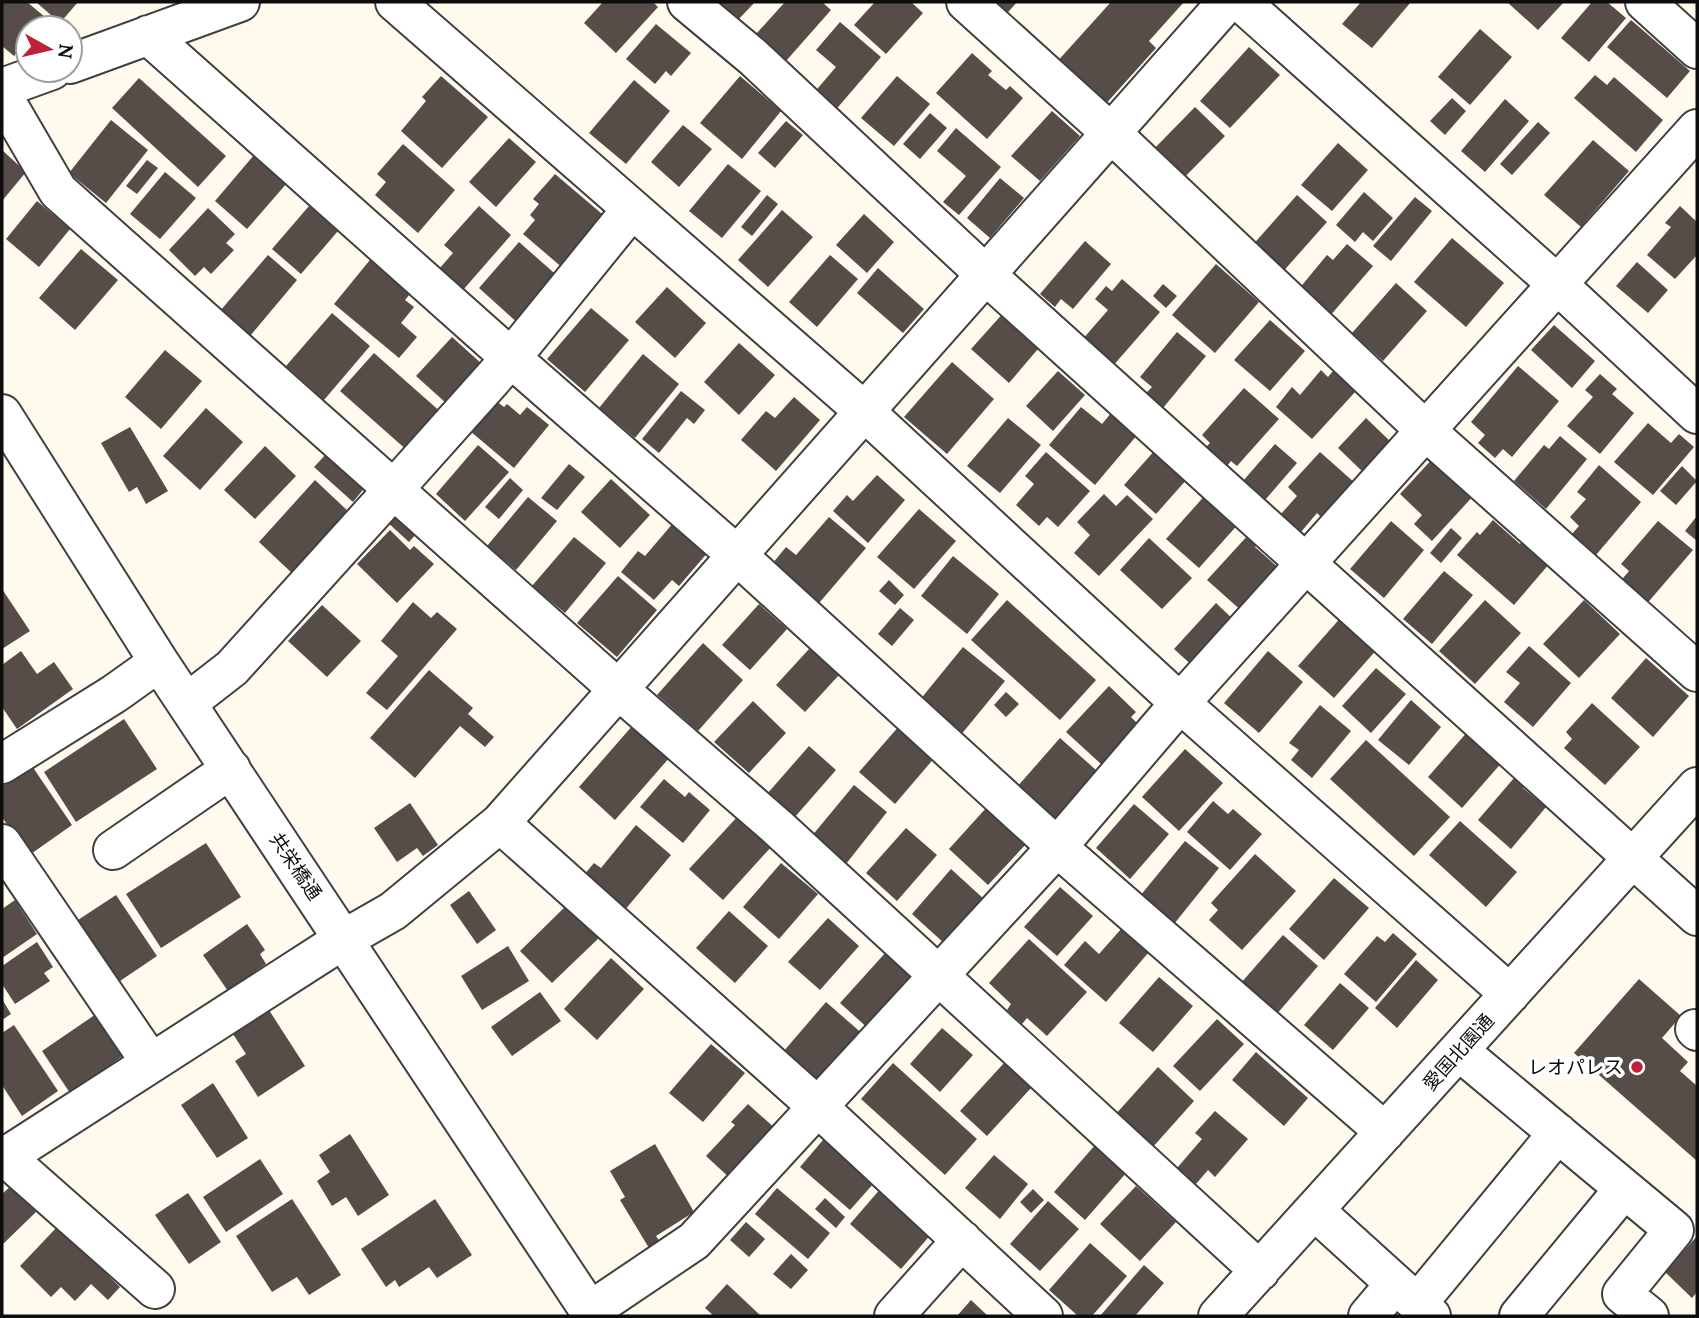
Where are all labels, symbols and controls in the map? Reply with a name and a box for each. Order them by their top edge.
north arrow [14,14,84,84]
text: N [53,42,79,61]
street label: 共栄橋通 [265,828,327,904]
street label: 愛国北園通 [1417,1009,1499,1095]
place label: レオパレス [1528,1055,1623,1079]
marker: レオパレス [1629,1059,1645,1075]

